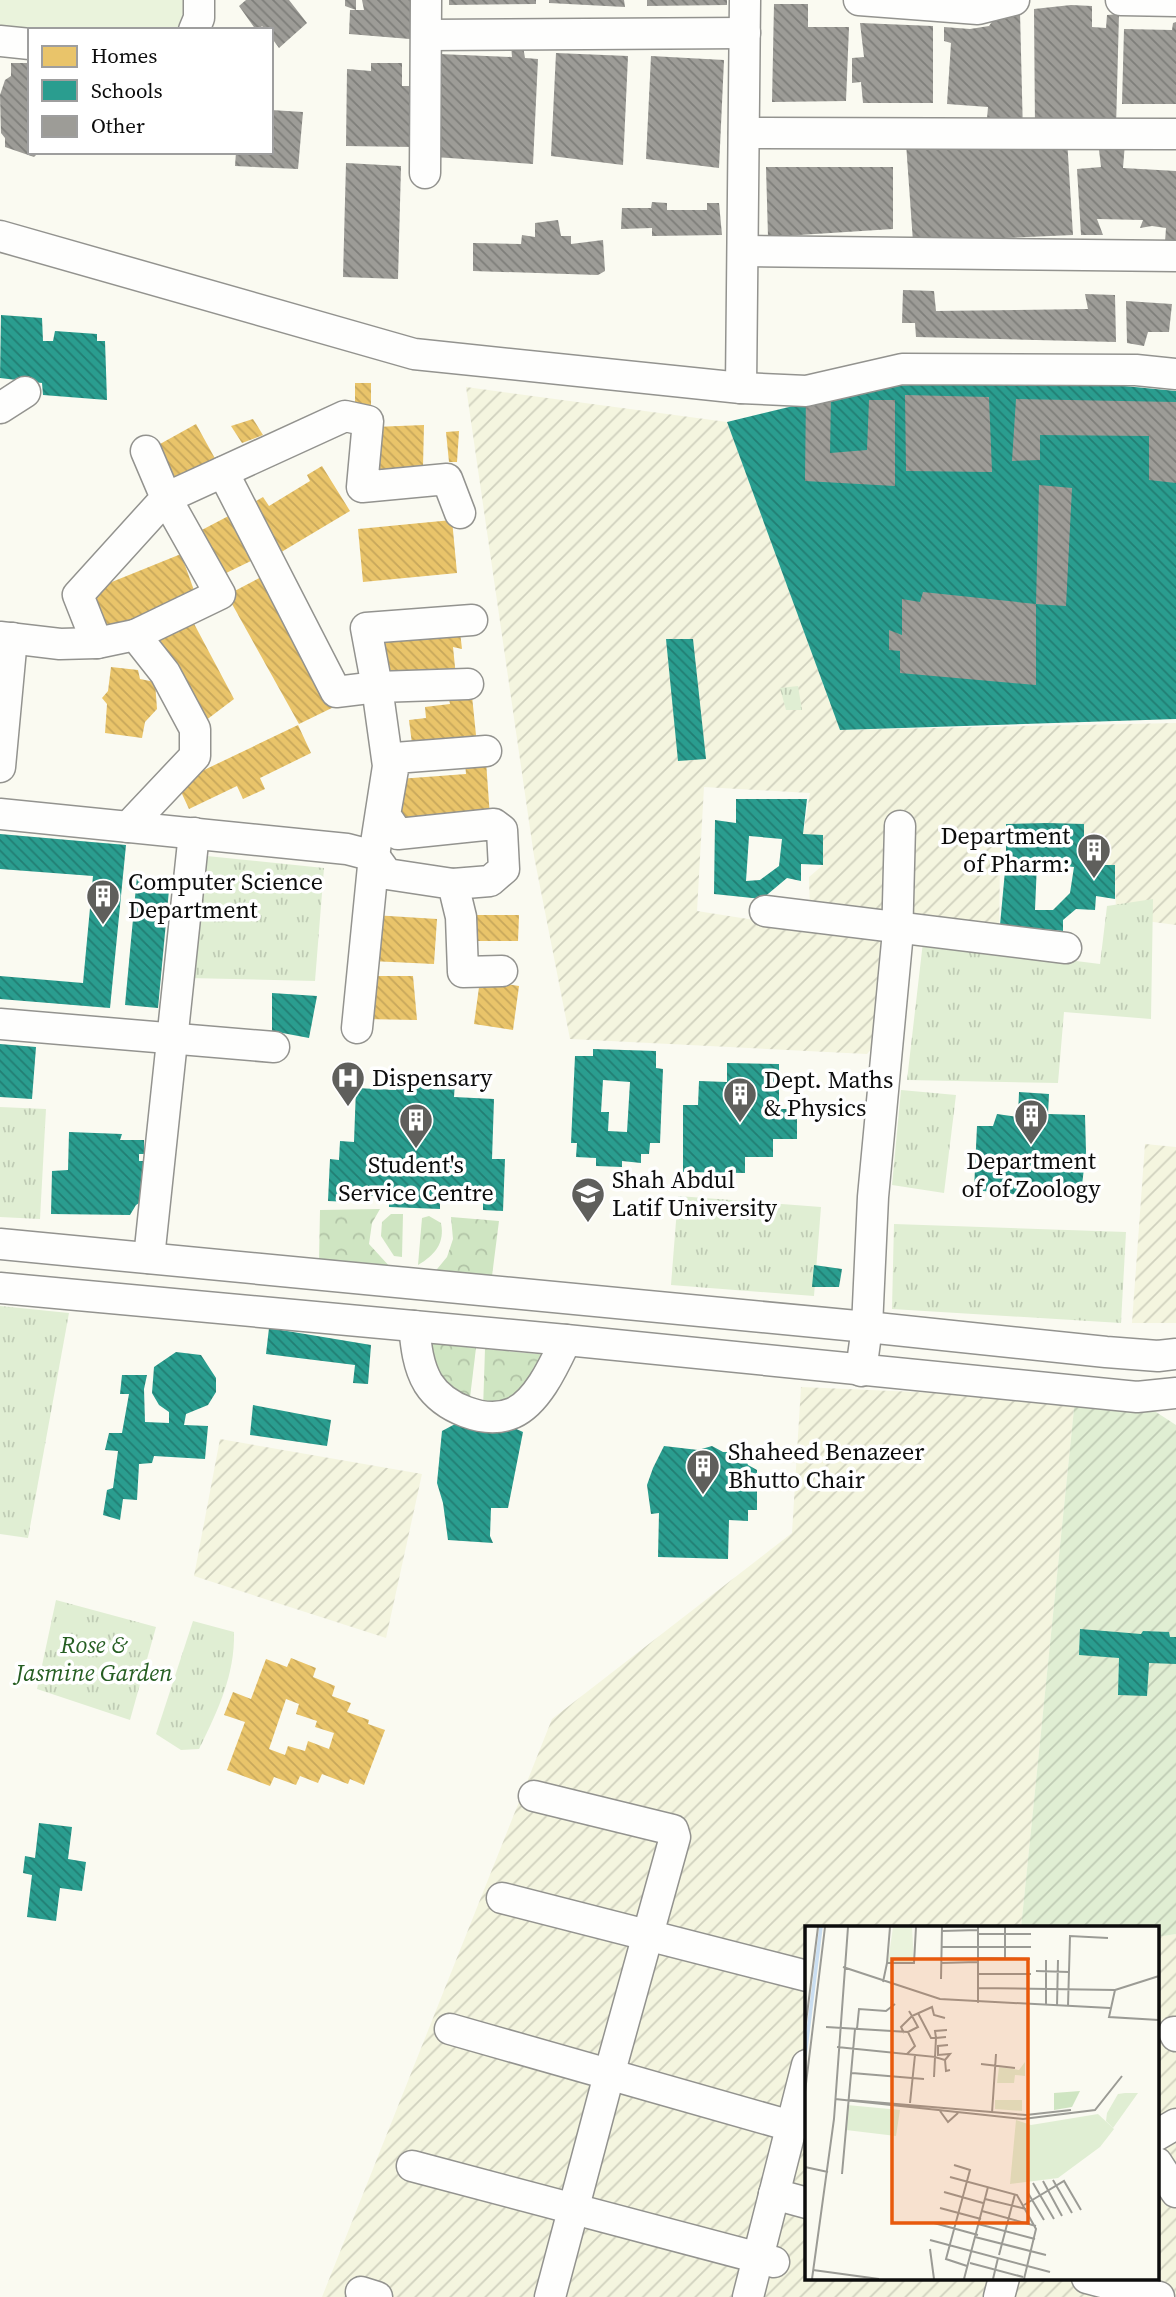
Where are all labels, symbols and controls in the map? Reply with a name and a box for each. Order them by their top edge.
legend [28,28,273,154]
text: Homes [91,41,157,70]
text: Schools [91,76,163,105]
text: Other [91,111,145,140]
place label: Department of Pharm: [940,819,1070,880]
building icon: Department of Pharm: [1075,831,1113,880]
place label: Computer Science Department [128,865,323,926]
building icon: Computer Science Department [84,877,122,926]
hospital icon: Dispensary [329,1059,367,1108]
place label: Dispensary [372,1061,493,1094]
place label: Dept. Maths & Physics [764,1063,893,1124]
building icon: Dept. Maths & Physics [721,1075,759,1124]
building icon: Department of of Zoology [1012,1097,1050,1146]
building icon: Student's Service Centre [397,1101,435,1150]
place label: Department of of Zoology [961,1144,1101,1205]
place label: Student's Service Centre [338,1148,494,1209]
place label: Shah Abdul Latif University [612,1163,778,1224]
school or university icon: Shah Abdul Latif University [569,1175,607,1224]
place label: Shaheed Benazeer Bhutto Chair [728,1435,924,1496]
building icon: Shaheed Benazeer Bhutto Chair [684,1447,722,1496]
park label: Rose & Jasmine Garden [12,1628,173,1689]
inset map [805,1926,1158,2280]

